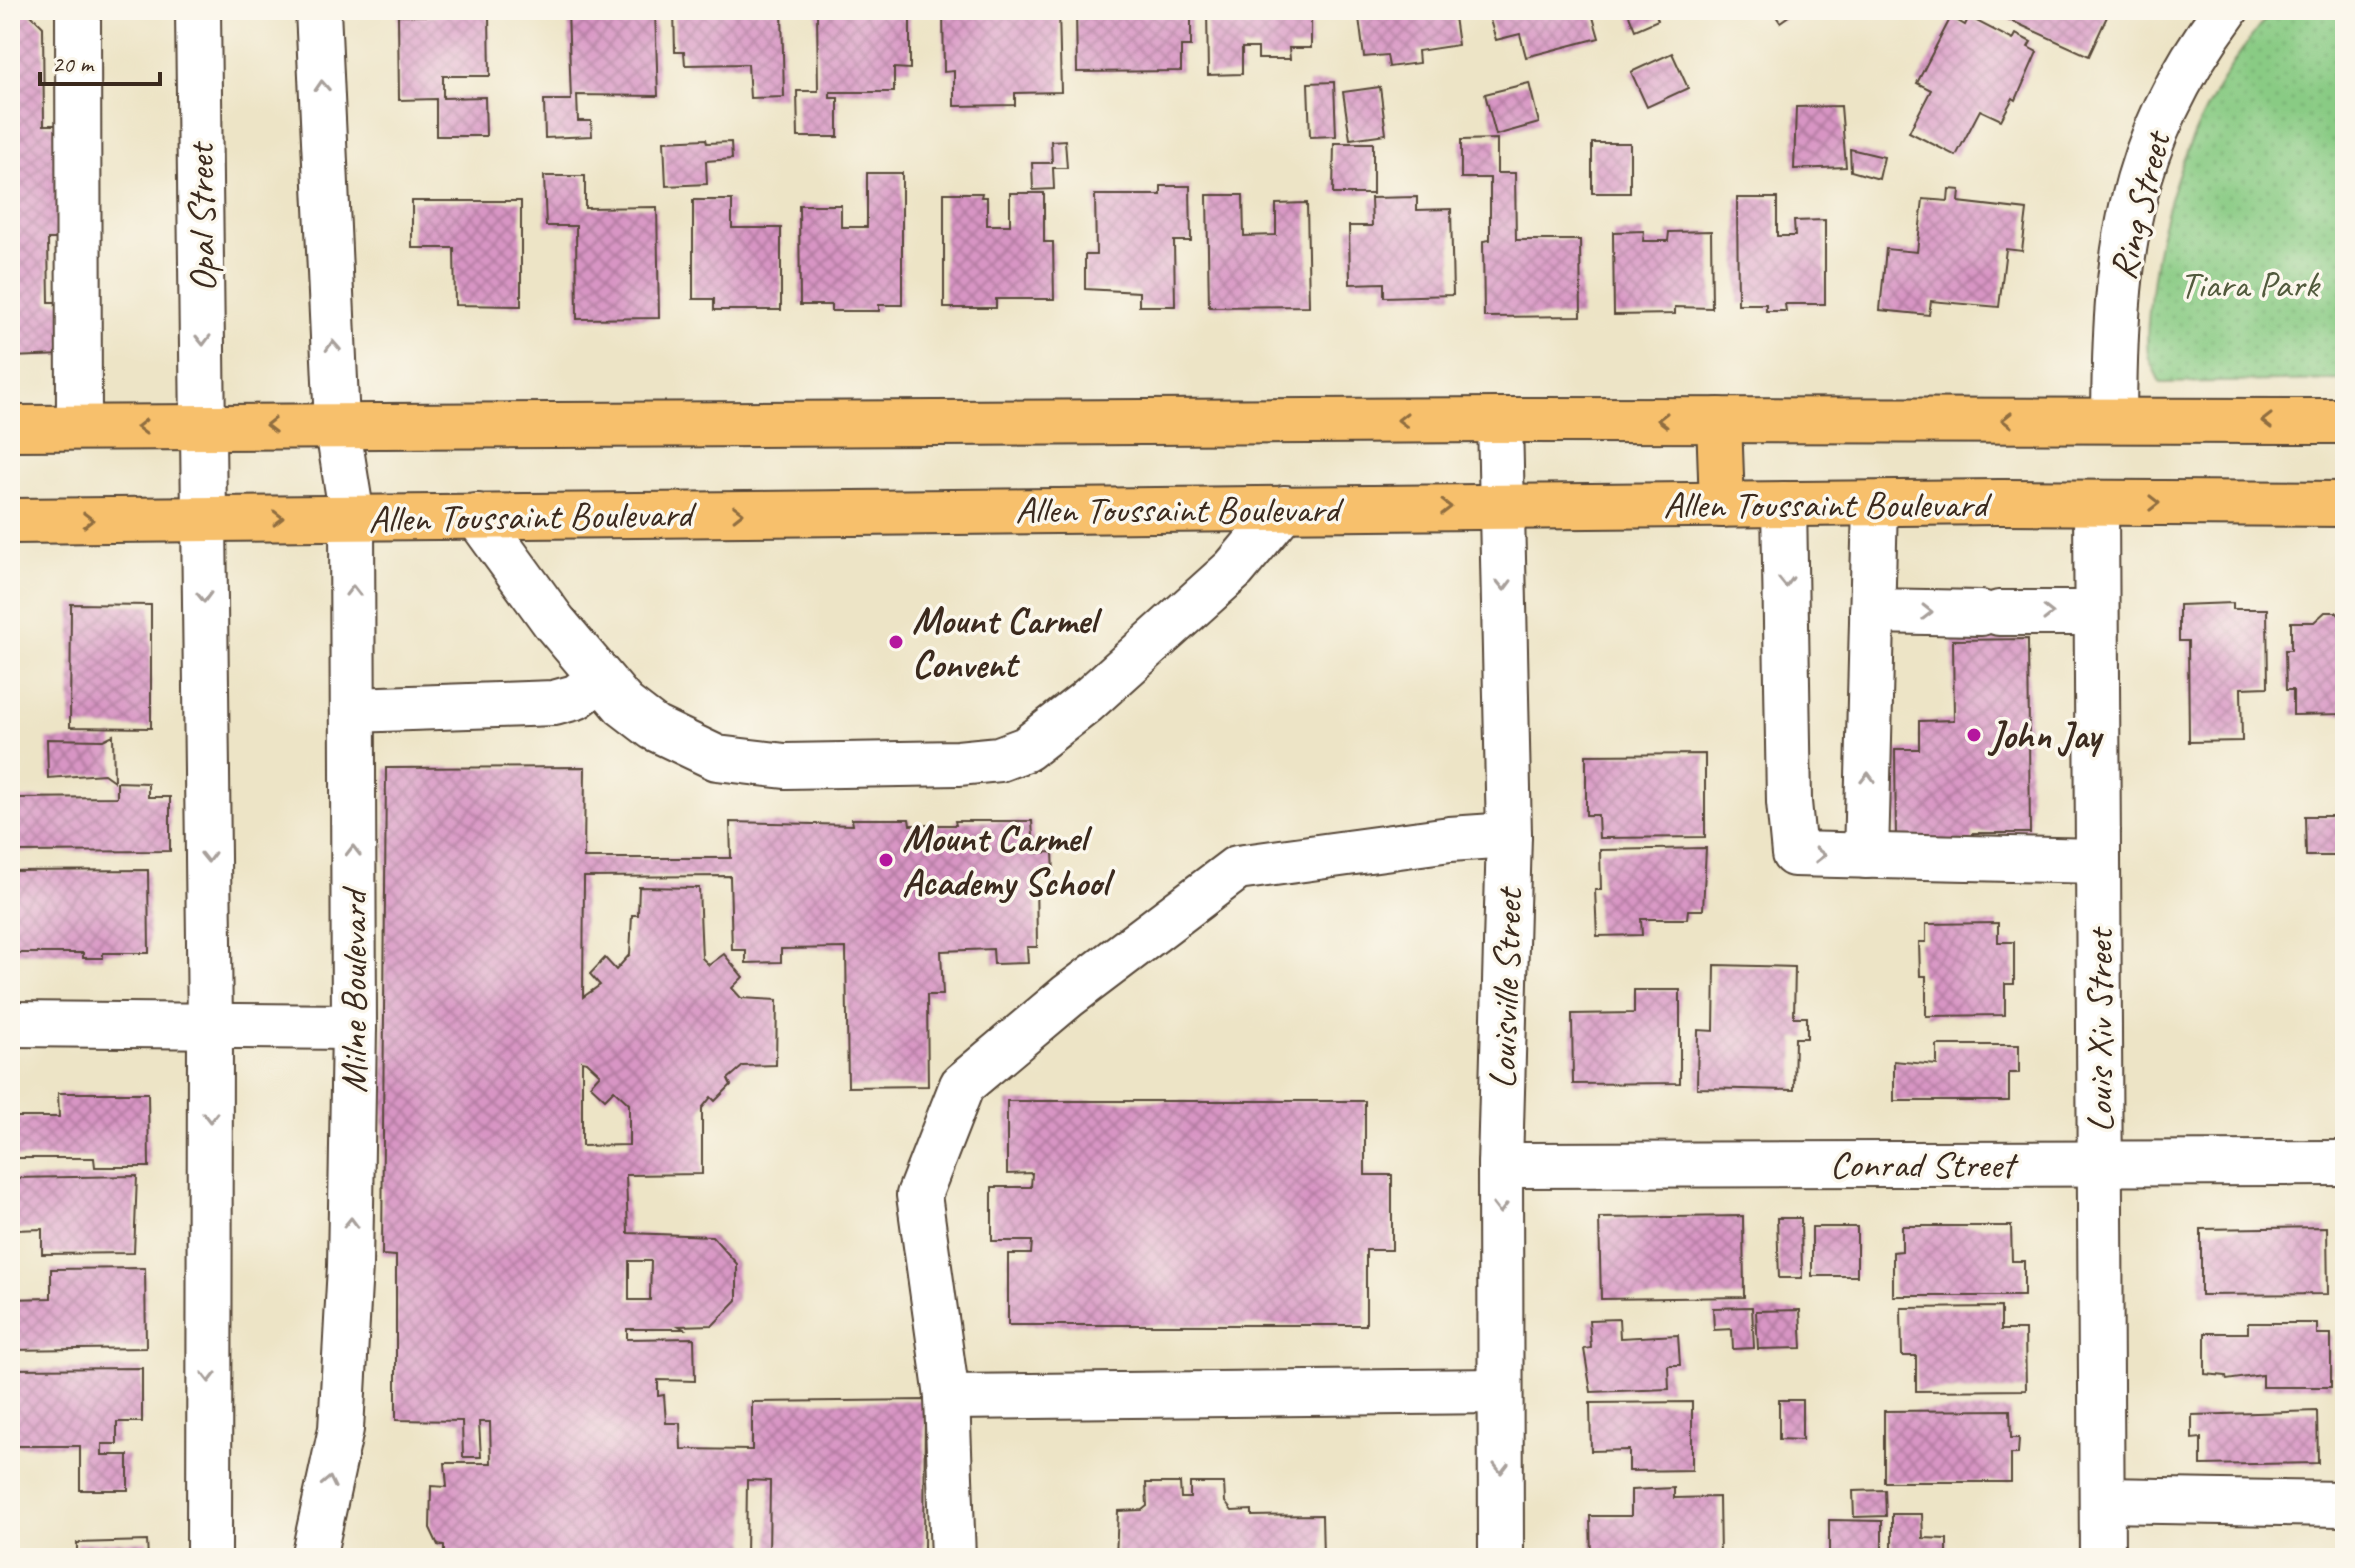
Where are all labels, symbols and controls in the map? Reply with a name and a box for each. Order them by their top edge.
scale bar [40,36,160,86]
text: 20 m [52,49,95,79]
one-way arrow [313,79,330,92]
street label: Ring Street [2099,125,2181,284]
street label: Opal Street [177,140,226,292]
park label: Tiara Park [2180,261,2322,308]
one-way arrow [194,334,212,347]
one-way arrow [325,339,342,352]
one-way arrow [1396,411,1409,429]
one-way arrow [1656,411,1669,429]
one-way arrow [2000,411,2013,429]
one-way arrow [2260,412,2273,430]
one-way arrow [264,416,277,434]
one-way arrow [135,418,148,435]
street label: Allen Toussaint Boulevard [1663,481,1993,528]
street label: Allen Toussaint Boulevard [1015,486,1345,533]
street label: Allen Toussaint Boulevard [368,490,698,543]
one-way arrow [2148,494,2161,512]
one-way arrow [1440,498,1453,516]
one-way arrow [732,505,745,522]
one-way arrow [272,509,285,527]
one-way arrow [82,512,95,529]
one-way arrow [1777,576,1794,589]
one-way arrow [1495,579,1512,592]
one-way arrow [344,584,362,597]
one-way arrow [195,591,213,604]
place label: Mount Carmel Convent [912,597,1103,688]
one-way arrow [1921,603,1934,621]
one-way arrow [2042,604,2055,622]
marker: Mount Carmel Convent [887,633,905,651]
place label: John Jay [1987,712,2105,759]
marker: John Jay [1965,726,1983,744]
one-way arrow [1859,771,1877,784]
place label: Mount Carmel Academy School [902,815,1116,906]
one-way arrow [344,844,362,857]
one-way arrow [1814,846,1827,863]
one-way arrow [199,851,216,864]
marker: Mount Carmel Academy School [877,851,895,869]
street label: Louisville Street [1479,885,1533,1090]
street label: Milne Boulevard [330,886,377,1093]
street label: Louis Xiv Street [2076,926,2123,1132]
one-way arrow [201,1111,219,1124]
street label: Conrad Street [1830,1141,2020,1188]
one-way arrow [1491,1202,1509,1215]
one-way arrow [342,1216,360,1229]
one-way arrow [201,1371,218,1384]
one-way arrow [1492,1462,1510,1475]
one-way arrow [320,1475,337,1489]

